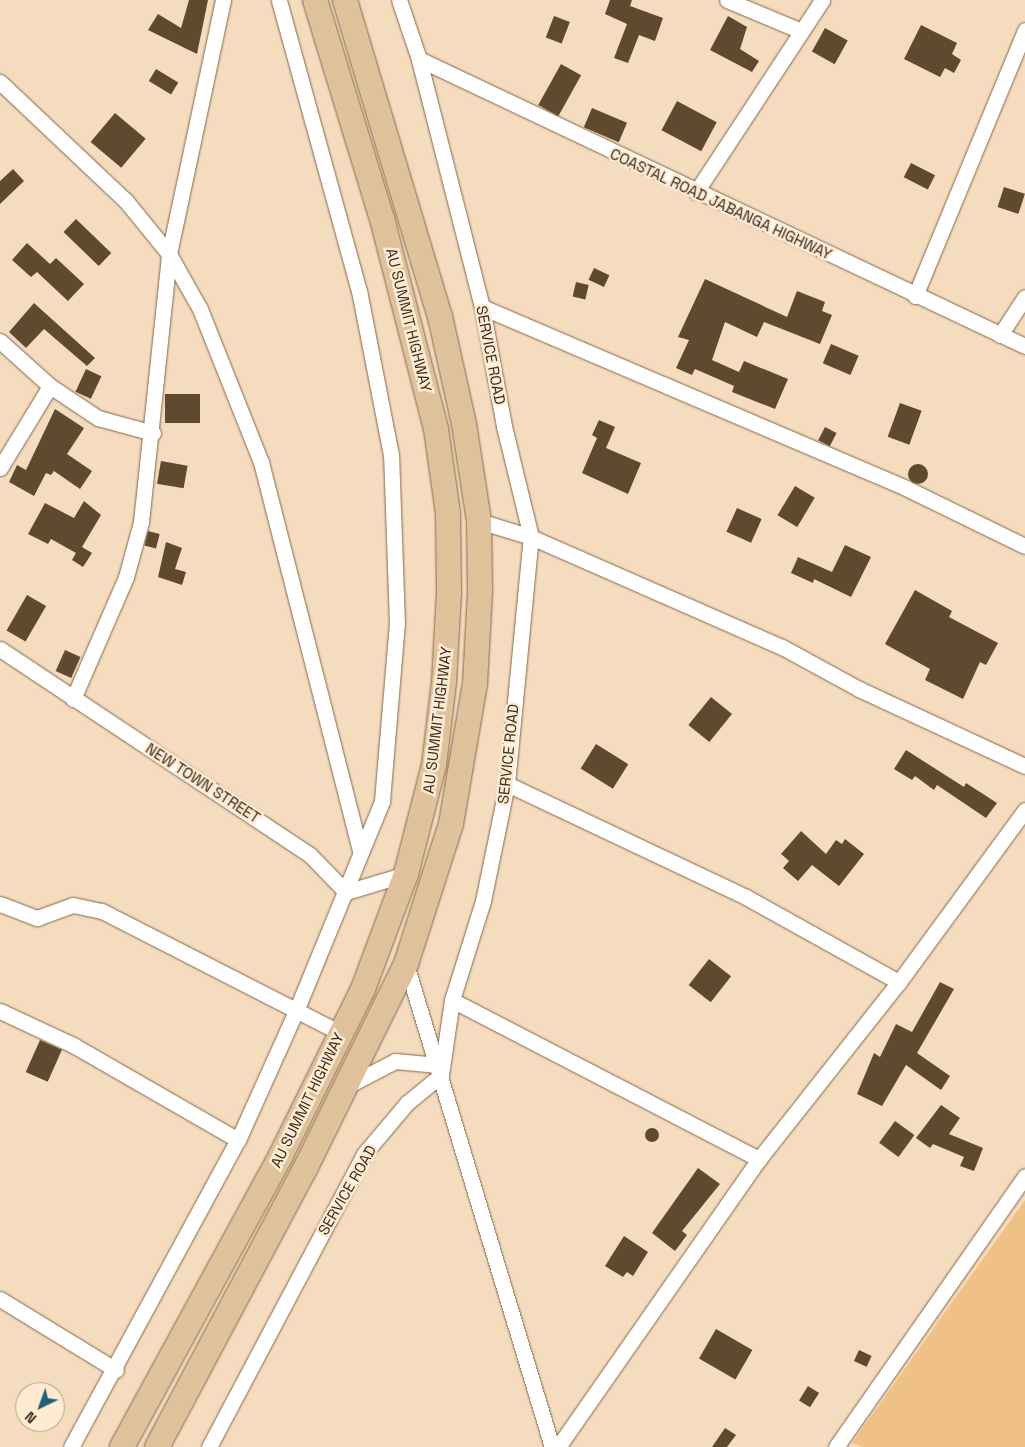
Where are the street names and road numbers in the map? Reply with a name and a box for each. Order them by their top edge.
street label: COASTAL ROAD JABANGA HIGHWAY [607,144,835,264]
street label: AU SUMMIT HIGHWAY [382,246,436,394]
street label: SERVICE ROAD [473,304,509,406]
street label: AU SUMMIT HIGHWAY [419,645,455,795]
street label: SERVICE ROAD [494,703,522,805]
street label: NEW TOWN STREET [142,739,264,827]
street label: AU SUMMIT HIGHWAY [266,1030,348,1170]
street label: SERVICE ROAD [314,1142,380,1238]

